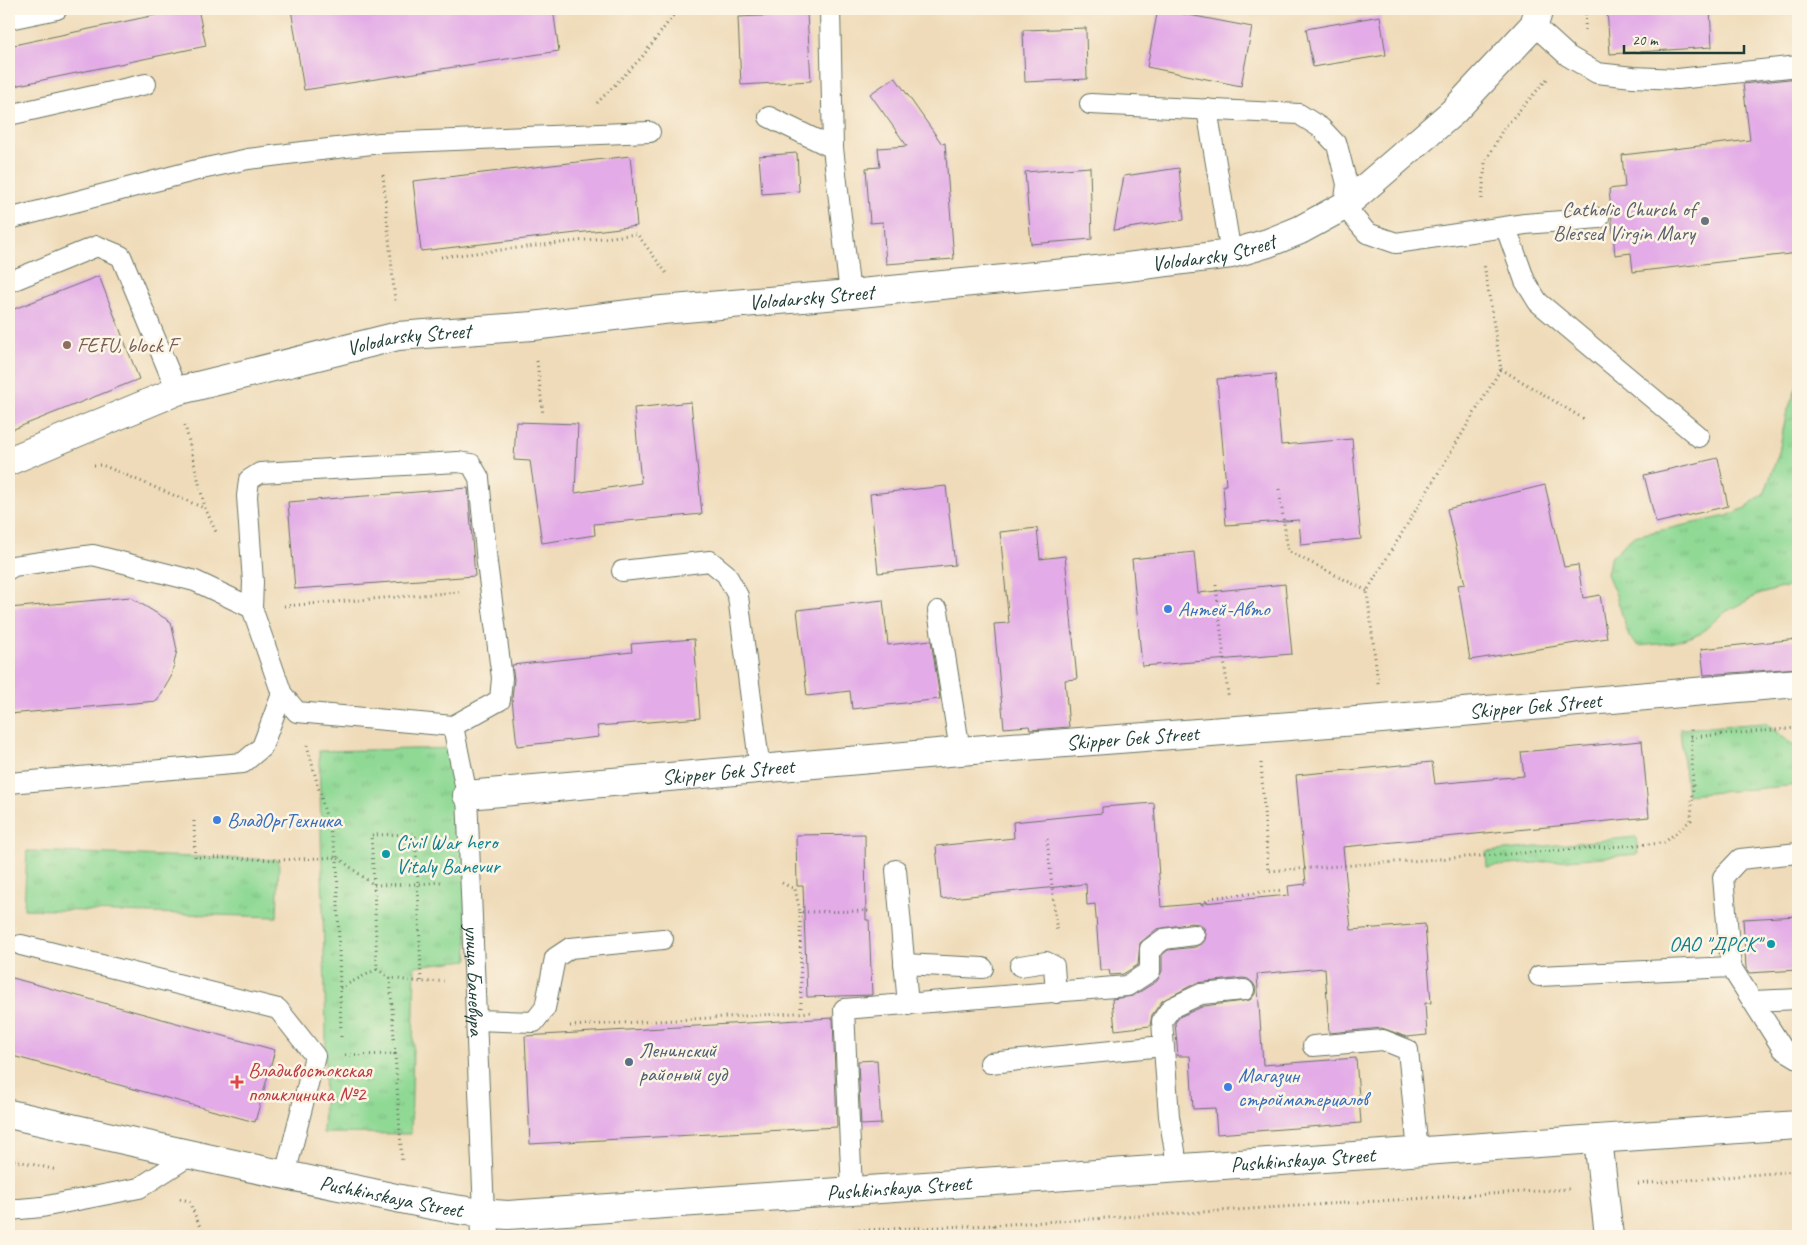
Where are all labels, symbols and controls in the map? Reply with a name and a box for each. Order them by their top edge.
scale bar [1624,22,1744,54]
text: 20 m [1632,31,1659,50]
place label: Catholic Church of Blessed Virgin Mary [1553,196,1700,246]
marker: Catholic Church of Blessed Virgin Mary [1699,215,1711,227]
street label: Volodarsky Street [1150,227,1282,277]
street label: Volodarsky Street [748,278,878,316]
street label: Volodarsky Street [344,317,475,361]
place label: FEFU, block F [77,332,181,358]
marker: FEFU, block F [61,339,73,351]
place label: Антей-Авто [1178,596,1271,622]
marker: Антей-Авто [1162,603,1174,615]
street label: Skipper Gek Street [1468,687,1605,724]
street label: Skipper Gek Street [1065,720,1202,756]
street label: Skipper Gek Street [661,753,797,791]
place label: ВладОргТехника [227,807,343,833]
marker: ВладОргТехника [211,814,223,826]
place label: Civil War hero Vitaly Banevur [396,829,501,879]
marker: Civil War hero Vitaly Banevur [380,848,392,860]
street label: улица Баневура [459,923,490,1038]
place label: ОАО "ДРСК" [1669,931,1765,957]
marker: ОАО "ДРСК" [1765,938,1777,950]
place label: Ленинский районый суд [639,1037,729,1087]
marker: Ленинский районый суд [623,1056,635,1068]
place label: Владивостокская поликлиника №2 [248,1057,373,1107]
place label: Магазин стройматериалов [1238,1062,1372,1112]
marker: Владивостокская поликлиника №2 [230,1075,244,1089]
marker: Магазин стройматериалов [1222,1081,1234,1093]
street label: Pushkinskaya Street [1230,1141,1378,1178]
street label: Pushkinskaya Street [318,1169,466,1223]
street label: Pushkinskaya Street [826,1170,974,1206]

